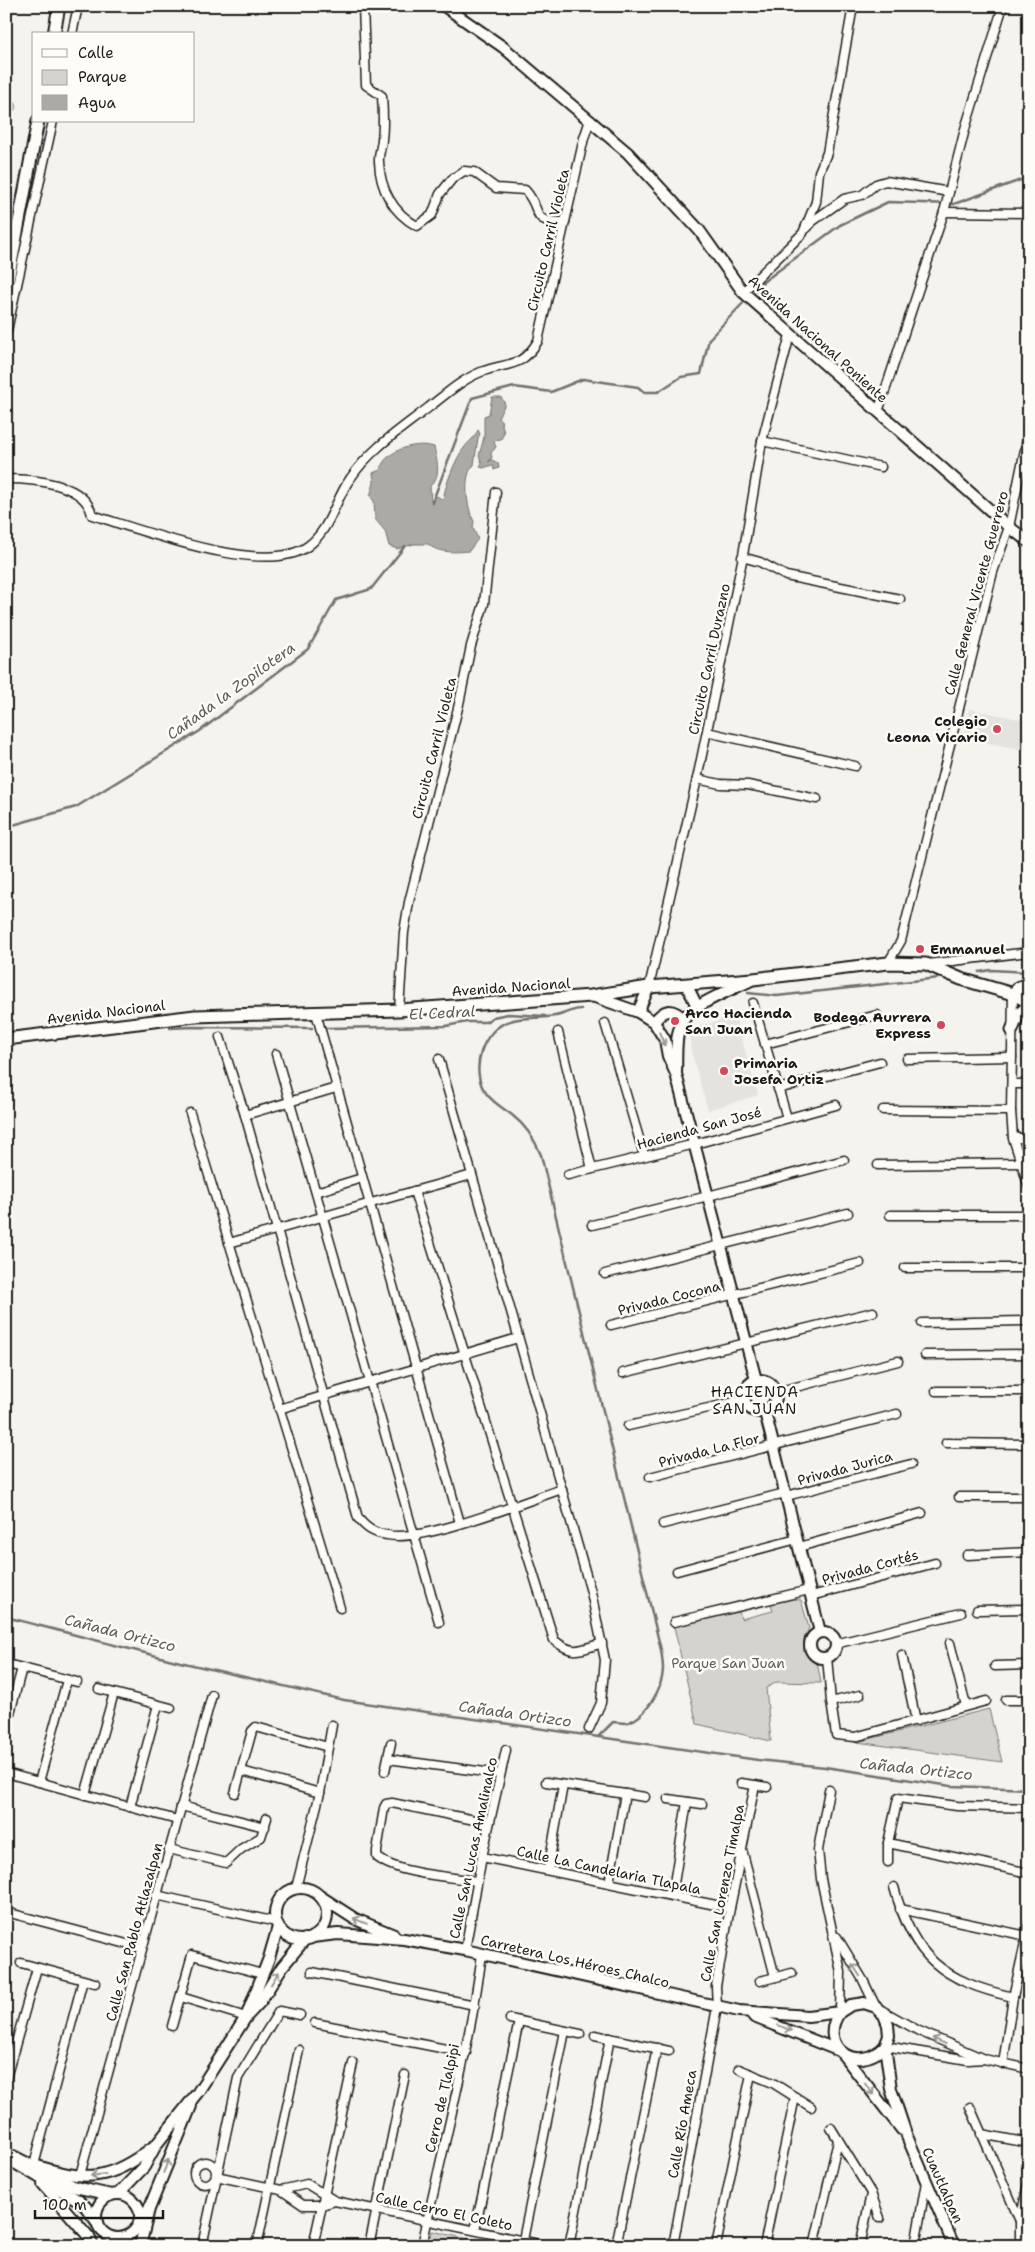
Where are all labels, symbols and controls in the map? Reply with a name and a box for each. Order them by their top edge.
legend [32,32,195,122]
text: Calle [78,43,114,63]
text: Parque [78,67,127,87]
text: Agua [78,93,117,113]
street label: Circuito Carril Violeta [523,167,573,313]
street label: Avenida Nacional Poniente [744,271,892,407]
street label: Calle General Vicente Guerrero [940,489,1012,697]
street label: Circuito Carril Durazno [684,582,734,736]
water label: Cañada la Zopilotera [163,638,299,744]
street label: Circuito Carril Violeta [408,675,460,821]
place label: Colegio Leona Vicario [887,712,987,746]
marker: Colegio Leona Vicario [991,723,1003,735]
place label: Emmanuel [930,940,1005,958]
marker: Emmanuel [914,943,926,955]
street label: Avenida Nacional [451,974,572,1000]
street label: Avenida Nacional [46,996,167,1028]
water label: El Cedral [408,1001,476,1025]
place label: Arco Hacienda San Juan [685,1004,792,1038]
place label: Bodega Aurrera Express [813,1008,931,1042]
marker: Arco Hacienda San Juan [669,1015,681,1027]
marker: Bodega Aurrera Express [935,1019,947,1031]
one-way arrow [658,1031,668,1046]
place label: Primaria Josefa Ortiz [734,1054,825,1088]
marker: Primaria Josefa Ortiz [718,1065,730,1077]
street label: Hacienda San José [635,1103,764,1153]
street label: Privada Cocona [616,1276,722,1319]
district label: HACIENDA SAN JUAN [711,1382,799,1419]
street label: Privada La Flor [657,1429,762,1471]
street label: Privada Jurica [795,1447,895,1489]
street label: Privada Cortés [820,1545,920,1589]
water label: Cañada Ortizco [62,1610,178,1656]
park label: Parque San Juan [671,1654,785,1672]
water label: Cañada Ortizco [457,1696,573,1732]
water label: Cañada Ortizco [858,1753,974,1785]
street label: Calle San Lucas Amalinalco [445,1756,501,1940]
street label: Calle San Lorenzo Timalpa [696,1803,748,1983]
street label: Calle San Pablo Atlazalpan [101,1840,167,2023]
street label: Calle La Candelaria Tlapala [515,1842,703,1898]
one-way arrow [353,1915,368,1925]
street label: Carretera Los Héroes Chalco [479,1931,671,1991]
one-way arrow [851,1963,861,1977]
one-way arrow [270,1972,280,1986]
one-way arrow [776,2024,792,2033]
one-way arrow [932,2036,947,2045]
street label: Cerro de Tlalpipi [421,2042,463,2154]
street label: Calle Río Ameca [664,2068,700,2180]
one-way arrow [864,2082,875,2095]
street label: Cuautlalpan [918,2144,968,2226]
one-way arrow [162,2159,171,2174]
one-way arrow [90,2170,106,2180]
scale bar [35,2187,162,2219]
street label: Calle Cerro El Coleto [374,2188,514,2234]
text: 100 m [42,2195,87,2215]

